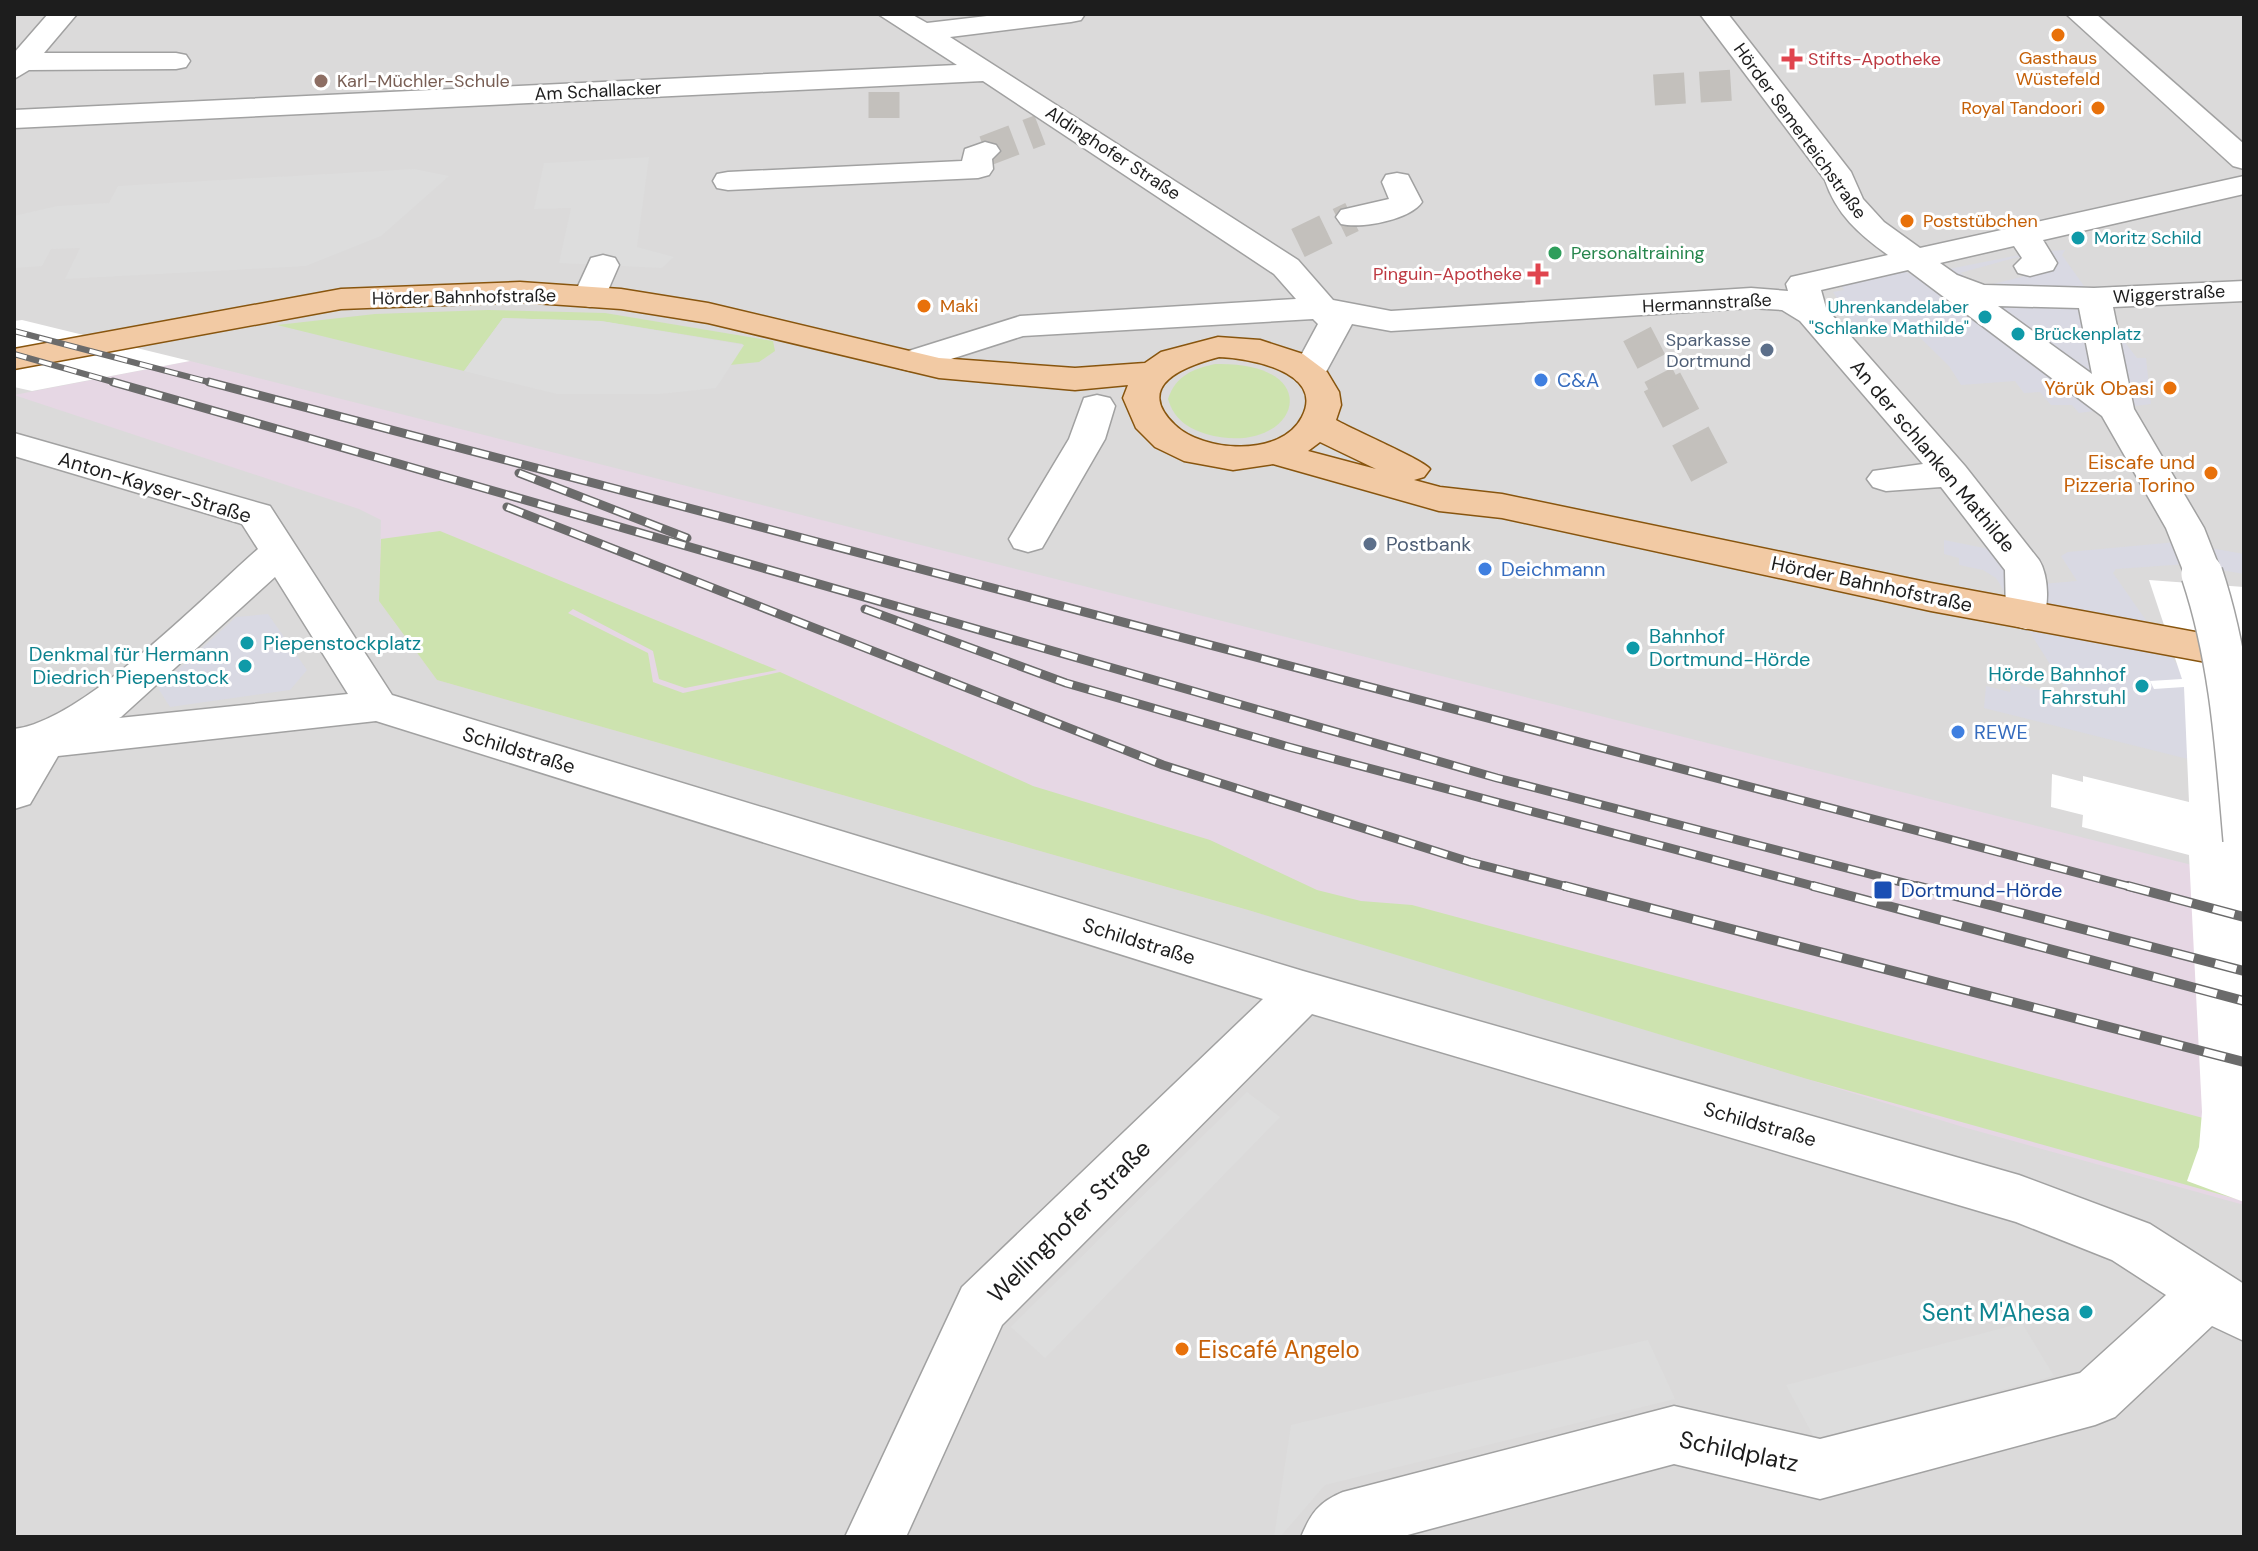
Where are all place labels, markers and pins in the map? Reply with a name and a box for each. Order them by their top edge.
marker: Gasthaus Wüstefeld [2049,26,2067,44]
place label: Gasthaus Wüstefeld [2016,46,2100,91]
place label: Stifts-Apotheke [1808,47,1941,71]
marker: Stifts-Apotheke [1783,50,1801,68]
place label: Karl-Müchler-Schule [337,69,510,93]
marker: Karl-Müchler-Schule [312,72,330,90]
place label: Royal Tandoori [1961,96,2082,120]
marker: Royal Tandoori [2089,99,2107,117]
place label: Poststübchen [1923,209,2038,233]
marker: Poststübchen [1898,212,1916,230]
place label: Moritz Schild [2094,226,2202,250]
marker: Moritz Schild [2069,229,2087,247]
place label: Personaltraining [1571,241,1705,265]
marker: Personaltraining [1546,244,1564,262]
place label: Pinguin-Apotheke [1373,262,1522,286]
marker: Pinguin-Apotheke [1529,265,1547,283]
place label: Maki [940,294,978,318]
place label: Uhrenkandelaber "Schlanke Mathilde" [1809,295,1969,340]
marker: Maki [915,297,933,315]
marker: Uhrenkandelaber "Schlanke Mathilde" [1976,308,1994,326]
place label: Brückenplatz [2034,322,2141,346]
marker: Brückenplatz [2009,325,2027,343]
place label: Sparkasse Dortmund [1666,328,1751,373]
marker: Sparkasse Dortmund [1758,341,1776,359]
place label: C&A [1557,367,1599,393]
marker: C&A [1532,371,1550,389]
place label: Yörük Obasi [2044,375,2154,401]
marker: Yörük Obasi [2161,379,2179,397]
place label: Eiscafe und Pizzeria Torino [2064,449,2195,498]
marker: Eiscafe und Pizzeria Torino [2202,464,2220,482]
place label: Postbank [1386,531,1471,557]
marker: Postbank [1361,535,1379,553]
place label: Deichmann [1501,556,1606,582]
marker: Deichmann [1476,560,1494,578]
place label: Bahnhof Dortmund-Hörde [1649,623,1810,672]
place label: Piepenstockplatz [263,630,421,656]
marker: Piepenstockplatz [238,634,256,652]
marker: Bahnhof Dortmund-Hörde [1624,639,1642,657]
place label: Denkmal für Hermann Diedrich Piepenstock [29,641,229,690]
marker: Denkmal für Hermann Diedrich Piepenstock [236,657,254,675]
place label: Hörde Bahnhof Fahrstuhl [1988,661,2126,710]
marker: Hörde Bahnhof Fahrstuhl [2133,677,2151,695]
place label: REWE [1974,719,2028,745]
marker: REWE [1949,723,1967,741]
place label: Dortmund-Hörde [1901,877,2062,903]
marker: Dortmund-Hörde [1872,879,1894,901]
place label: Sent M'Ahesa [1922,1297,2070,1328]
marker: Sent M'Ahesa [2077,1303,2095,1321]
place label: Eiscafé Angelo [1198,1334,1360,1365]
marker: Eiscafé Angelo [1173,1340,1191,1358]

